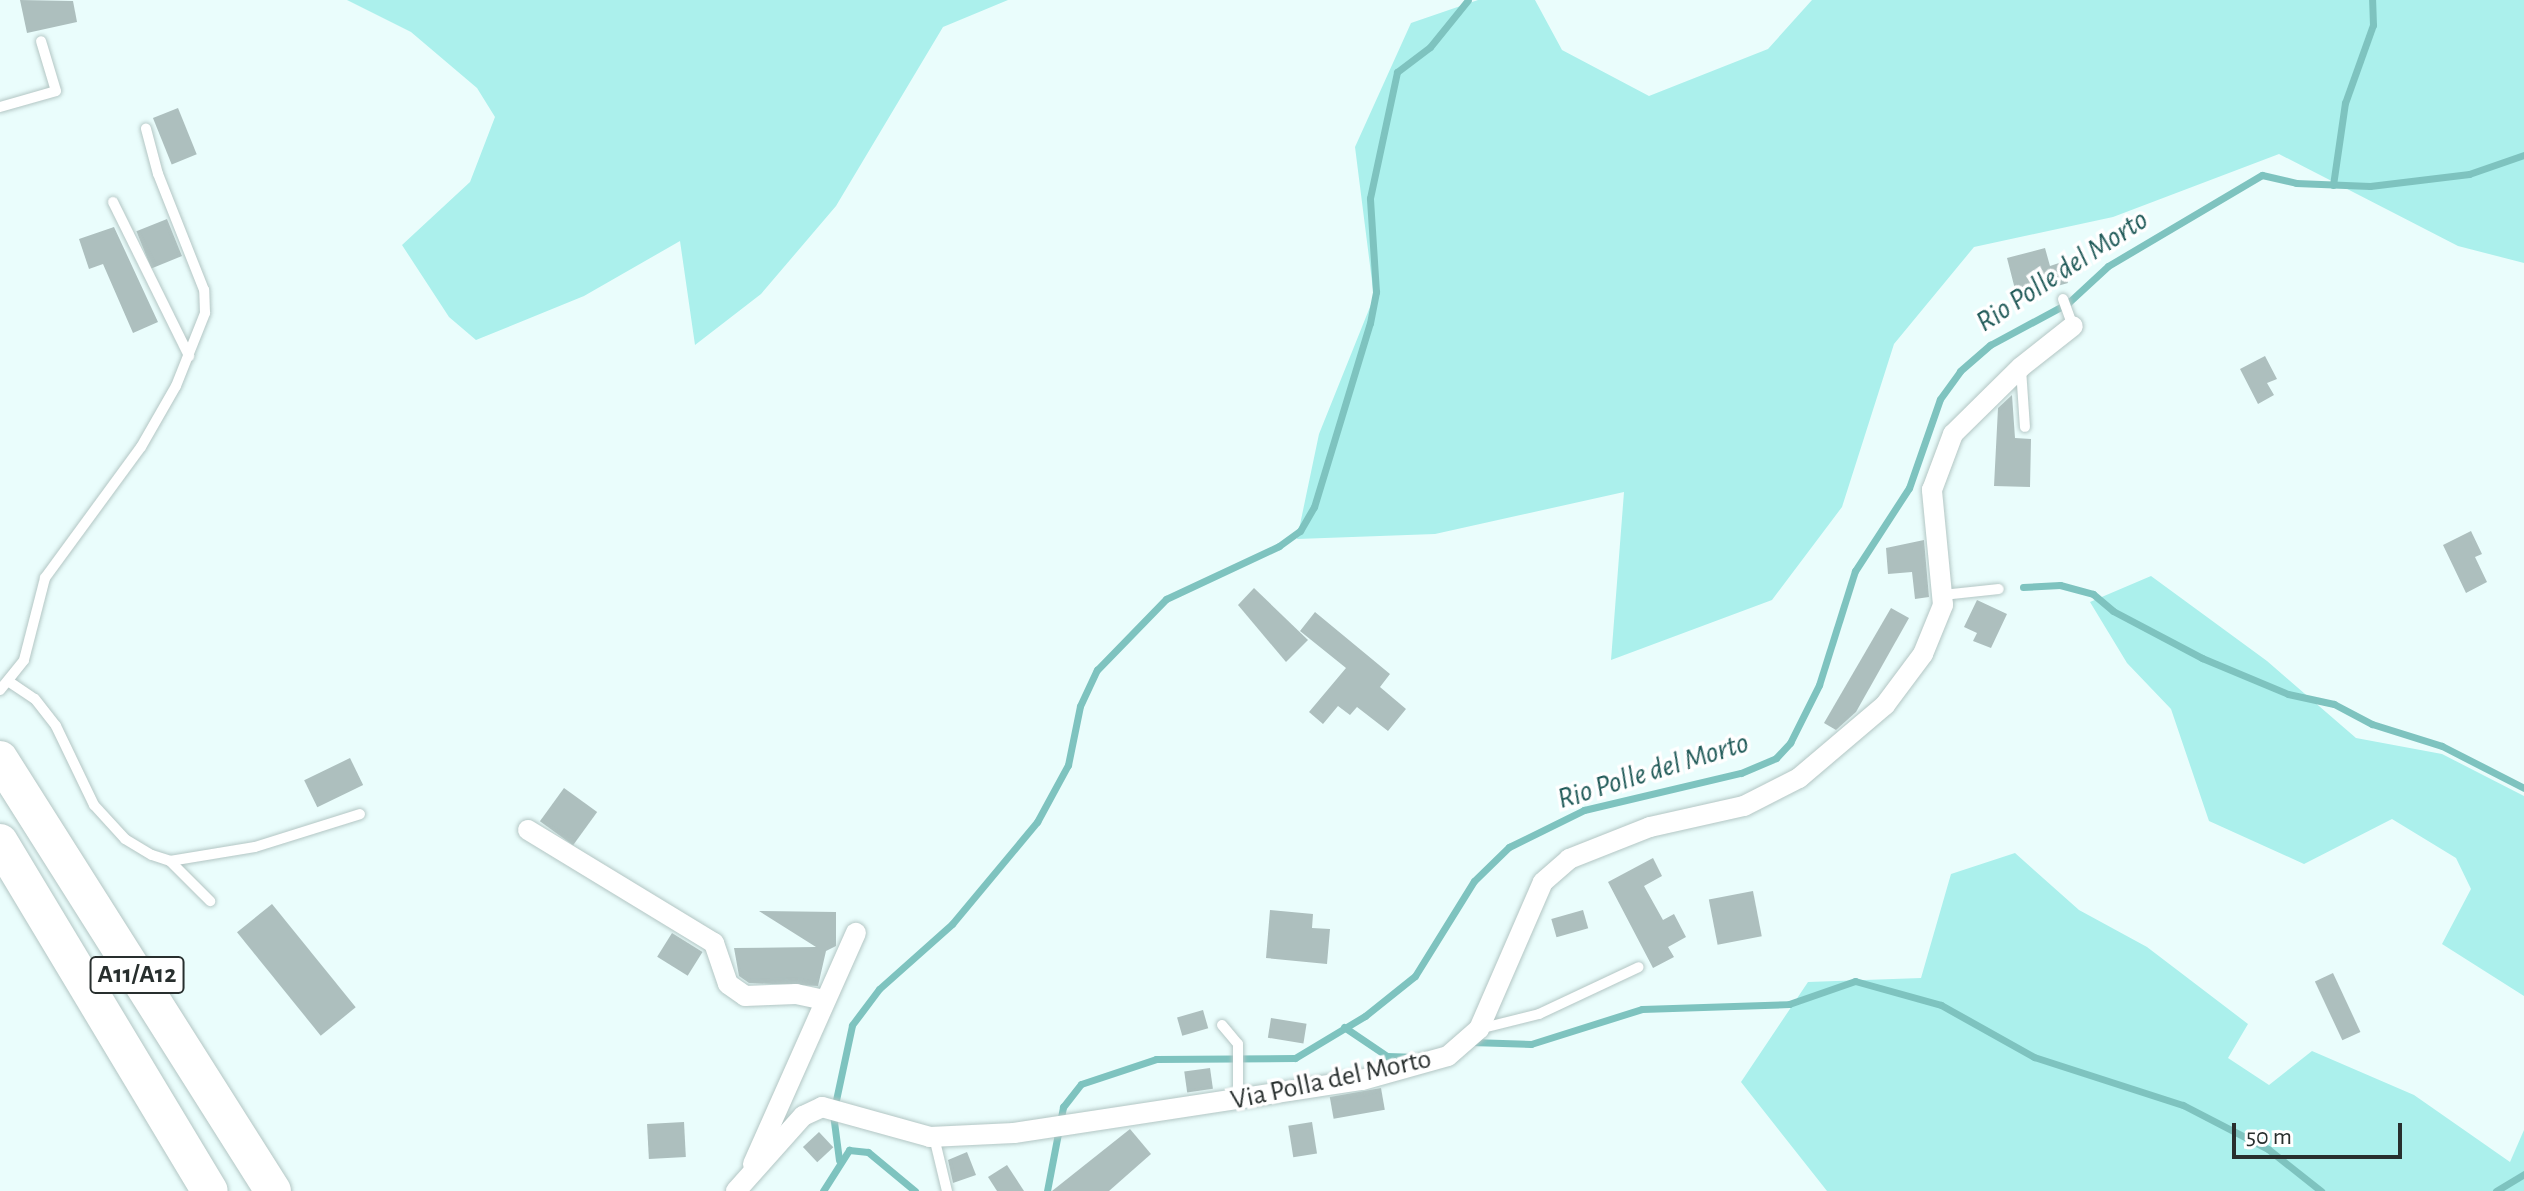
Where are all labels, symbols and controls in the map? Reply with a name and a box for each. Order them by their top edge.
water label: Rio Polle del Morto [1969,202,2155,340]
water label: Rio Polle del Morto [1553,725,1753,817]
road number: A11/A12 [89,953,185,997]
street label: Via Polla del Morto [1228,1042,1434,1118]
scale bar [2236,1107,2406,1157]
text: 50 m [2246,1125,2292,1149]

